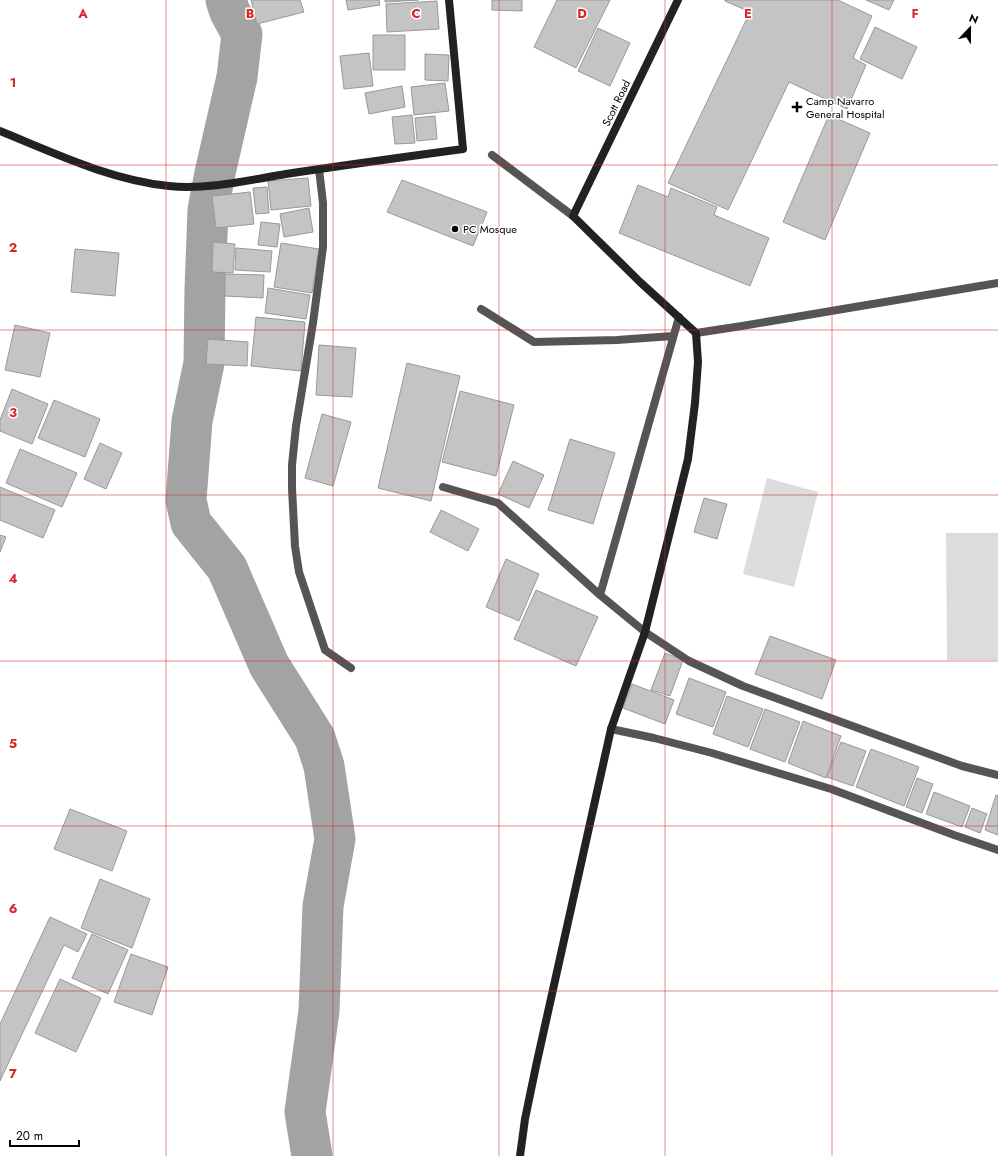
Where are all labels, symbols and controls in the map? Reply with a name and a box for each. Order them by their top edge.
text: A [77,4,88,23]
text: B [246,4,255,23]
text: C [411,4,421,23]
text: D [577,4,587,23]
text: E [744,4,752,23]
text: F [911,4,919,23]
north arrow [950,8,990,48]
text: N [967,10,981,28]
text: 1 [10,73,16,92]
street label: Scott Road [598,77,634,129]
place label: Camp Navarro General Hospital [806,93,884,122]
marker: Camp Navarro General Hospital [791,101,803,113]
place label: PC Mosque [463,221,517,237]
marker: PC Mosque [450,224,460,234]
text: 2 [9,238,17,257]
text: 3 [9,403,17,422]
text: 4 [8,569,18,588]
text: 5 [9,734,17,753]
text: 6 [9,899,18,918]
text: 7 [9,1064,17,1083]
scale bar [10,1122,79,1148]
text: 20 m [16,1127,43,1145]

